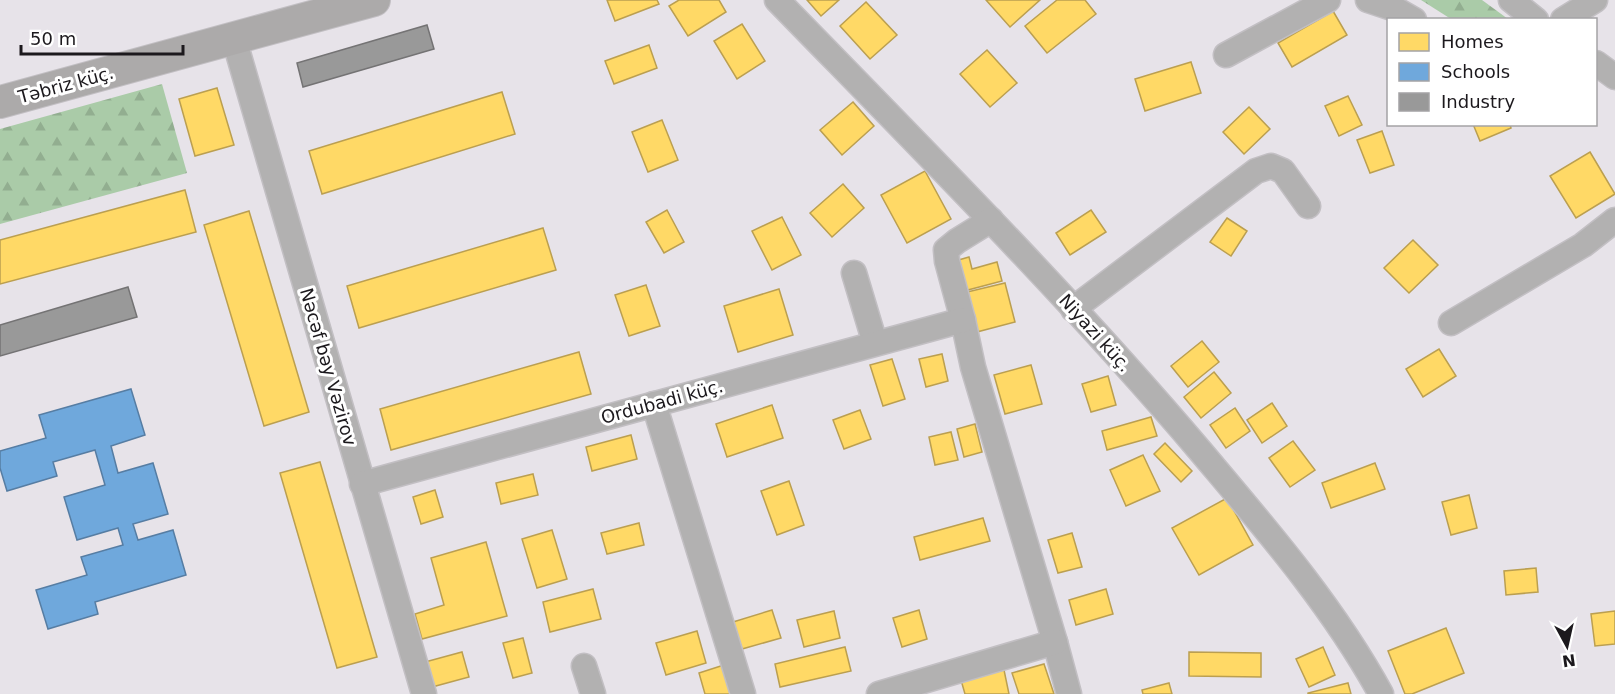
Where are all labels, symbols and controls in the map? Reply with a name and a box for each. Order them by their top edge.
scale bar [21,18,183,56]
legend [1387,18,1597,126]
text: 50 m [30,28,76,49]
text: Homes [1441,31,1504,52]
text: Schools [1441,61,1510,82]
street label: Təbriz küç. [15,62,116,108]
text: Industry [1441,91,1515,112]
street label: Nəcəf bəy Vəzirov [296,286,361,448]
street label: Niyazi küç. [1055,290,1136,376]
street label: Ordubadi küç. [598,375,725,428]
north arrow [1537,616,1597,676]
text: N [1561,650,1577,671]

